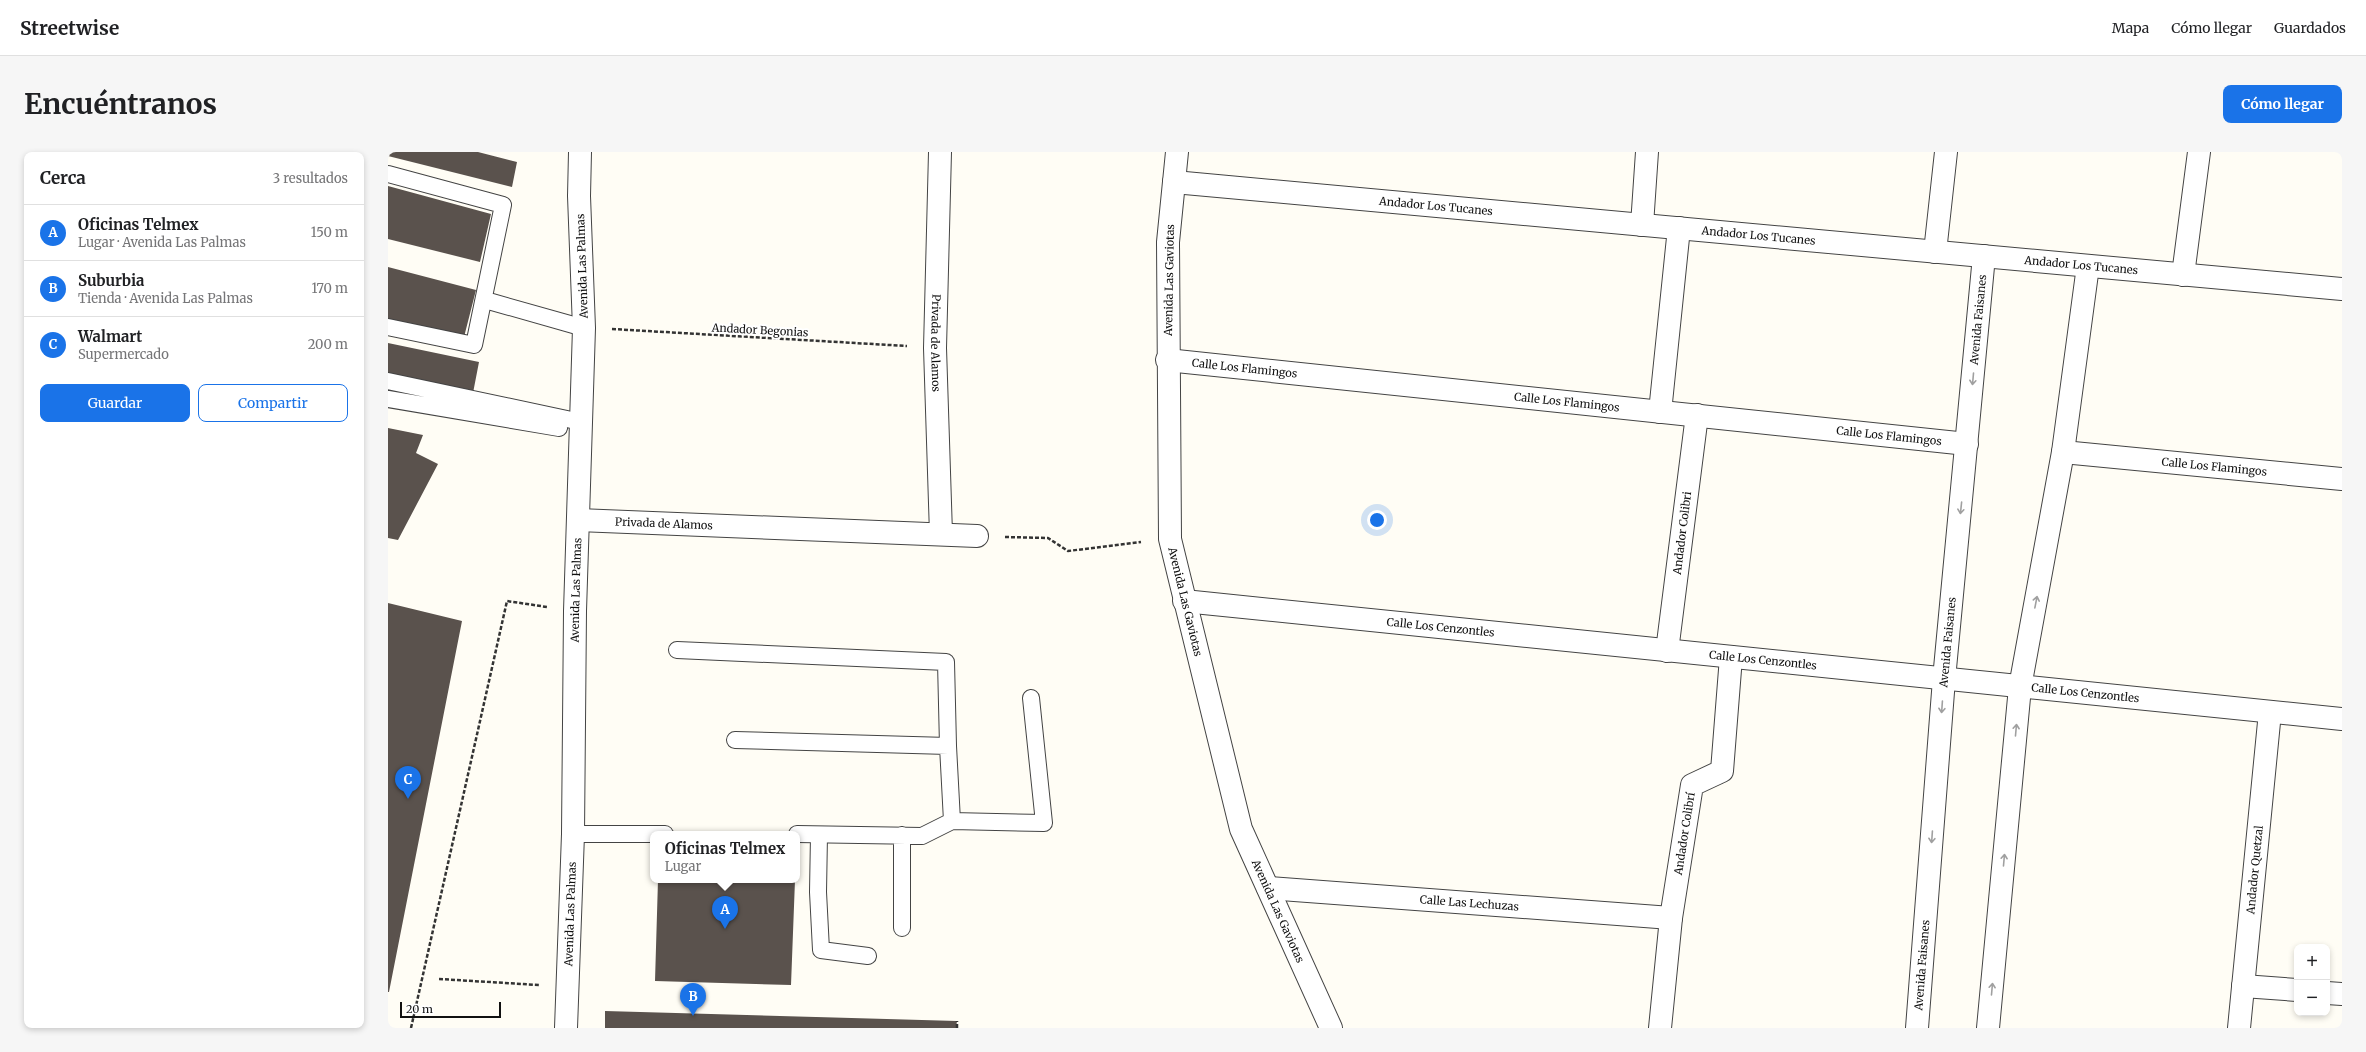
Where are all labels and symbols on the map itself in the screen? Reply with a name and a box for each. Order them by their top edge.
street label: Andador Los Tucanes [1377,194,1493,218]
street label: Avenida Las Palmas [573,213,591,320]
street label: Andador Los Tucanes [1700,223,1816,248]
street label: Avenida Las Gaviotas [1161,224,1177,337]
street label: Andador Los Tucanes [2023,253,2139,277]
street label: Avenida Faisanes [1967,274,1989,367]
street label: Privada de Alamos [928,294,943,392]
street label: Andador Begonias [710,320,809,340]
street label: Calle Los Flamingos [1191,356,1298,381]
one-way arrow [1969,372,1977,385]
street label: Calle Los Flamingos [1513,389,1620,414]
street label: Calle Los Flamingos [1836,423,1942,448]
street label: Calle Los Flamingos [2161,455,2268,479]
street label: Andador Colibri [1670,490,1694,576]
one-way arrow [1957,501,1965,514]
your location [1367,510,1387,530]
street label: Privada de Alamos [615,514,713,532]
street label: Avenida Las Palmas [568,538,584,644]
street label: Avenida Las Gaviotas [1165,545,1205,658]
street label: Avenida Faisanes [1936,596,1959,689]
one-way arrow [2032,596,2040,609]
street label: Calle Los Cenzontles [1386,615,1495,640]
street label: Calle Los Cenzontles [1708,648,1818,672]
street label: Calle Los Cenzontles [2031,680,2140,705]
one-way arrow [1938,700,1945,713]
one-way arrow [2012,724,2019,737]
pin: C [395,766,421,799]
street label: Andador Colibrí [1671,791,1698,877]
street label: Andador Quetzal [2243,824,2266,916]
one-way arrow [1928,830,1935,843]
one-way arrow [2000,854,2008,867]
street label: Avenida Las Gaviotas [1248,856,1307,965]
street label: Avenida Las Palmas [561,861,579,968]
street label: Calle Las Lechuzas [1419,892,1519,914]
pin: A [712,896,738,929]
street label: Avenida Faisanes [1911,919,1932,1012]
pin: B [680,983,706,1016]
one-way arrow [1988,983,1996,996]
scale bar [400,1000,501,1019]

